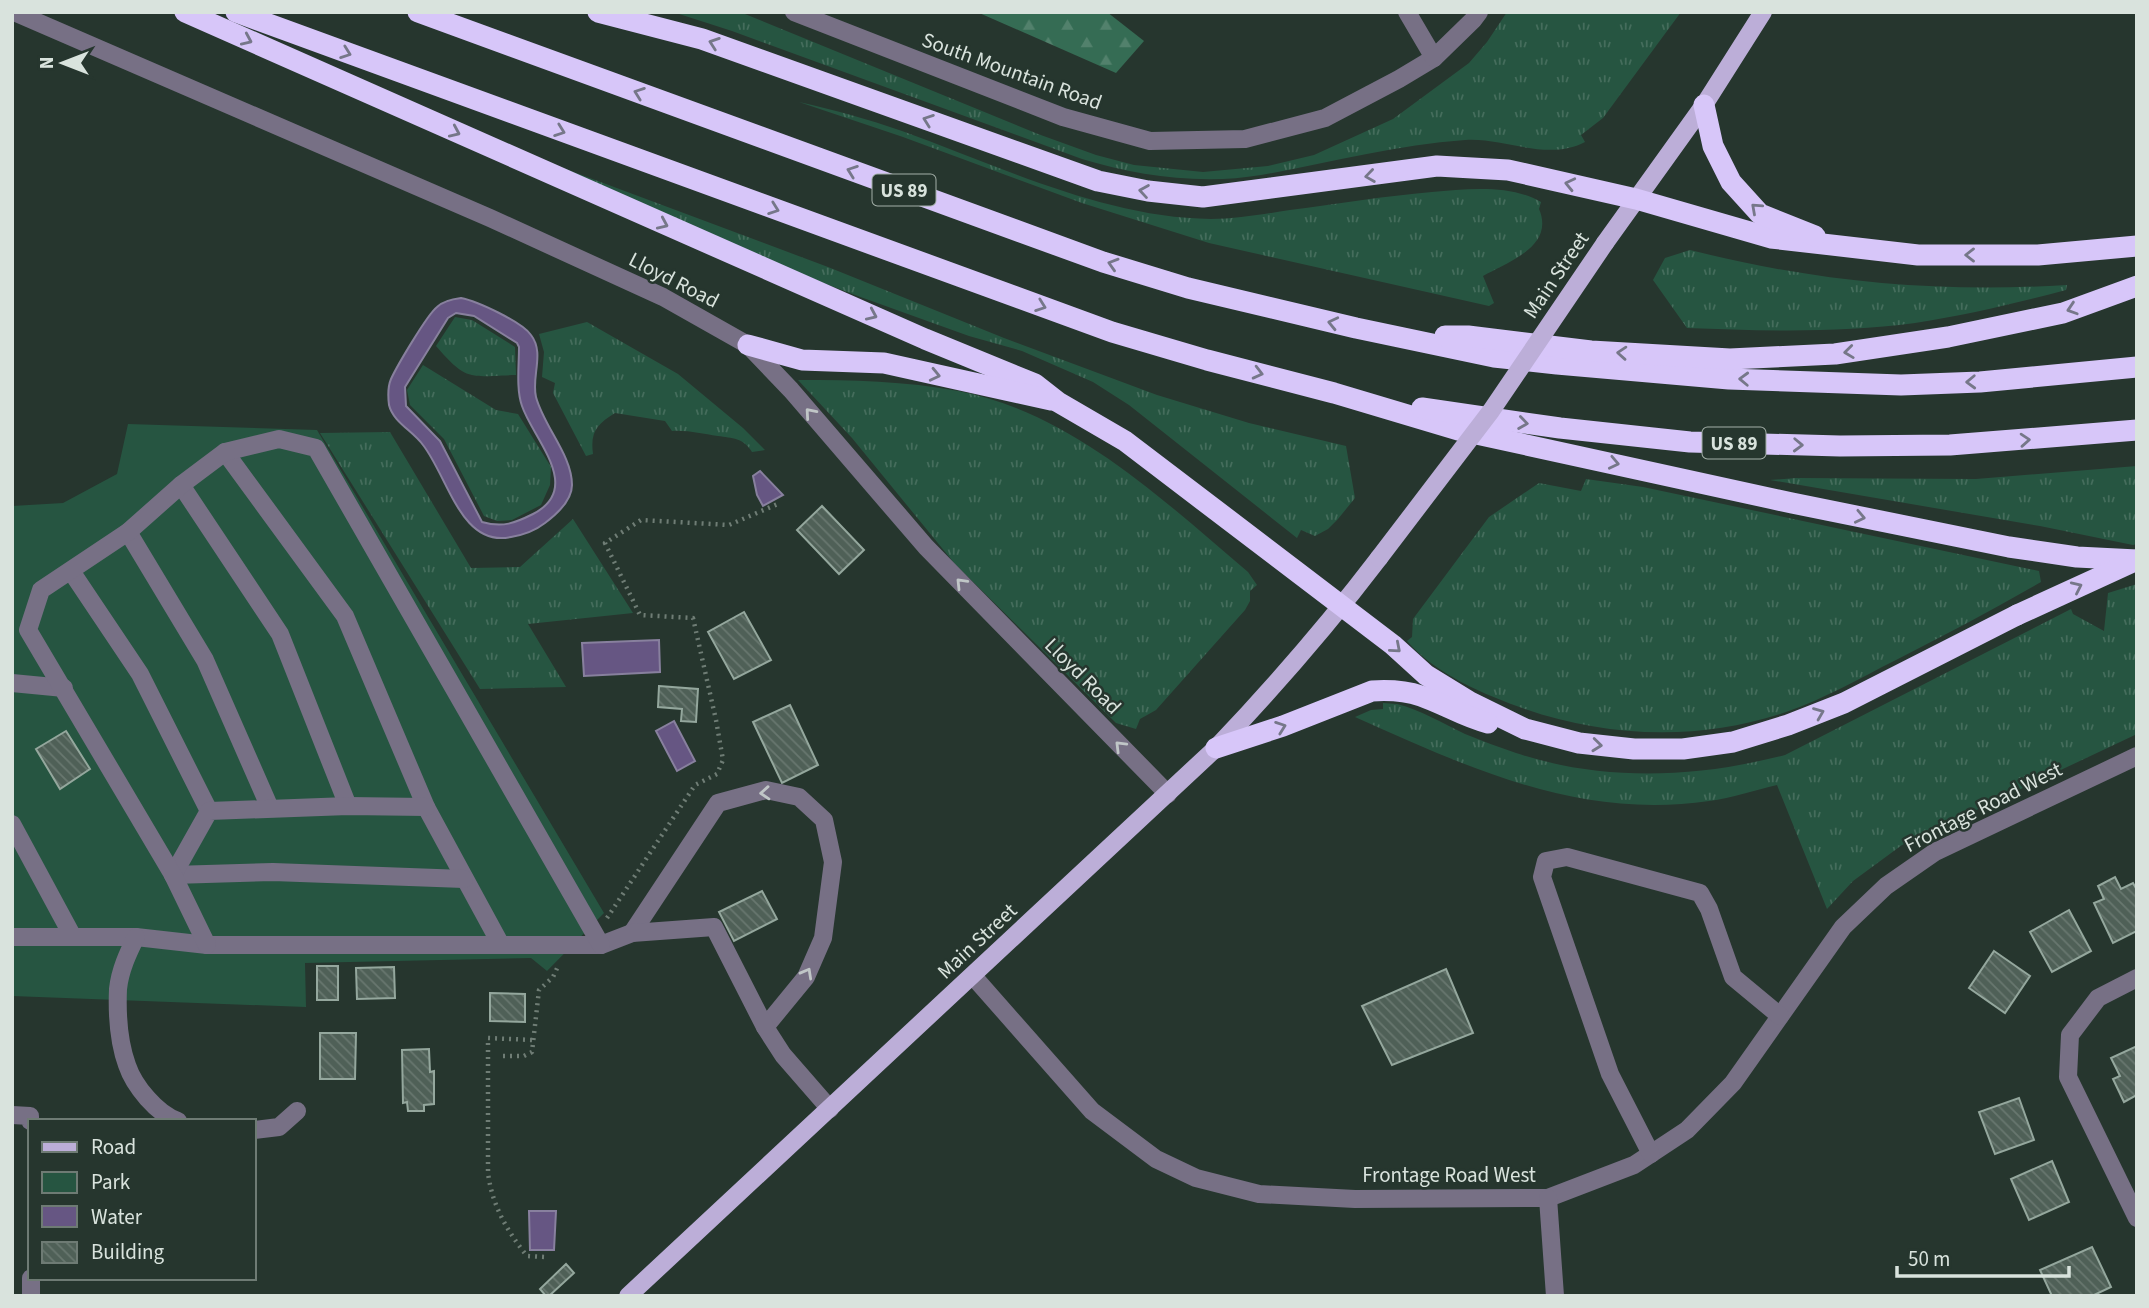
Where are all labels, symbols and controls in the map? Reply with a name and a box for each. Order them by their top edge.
street label: South Mountain Road [918,25,1106,117]
north arrow [28,28,98,98]
one-way arrow [240,32,252,46]
one-way arrow [708,37,721,51]
one-way arrow [340,44,352,58]
text: N [34,57,61,69]
one-way arrow [633,87,645,101]
one-way arrow [923,114,935,128]
one-way arrow [553,123,565,137]
one-way arrow [448,124,460,138]
one-way arrow [847,165,859,179]
one-way arrow [1364,168,1376,183]
road number: US 89 [872,174,936,206]
one-way arrow [1564,178,1576,192]
one-way arrow [1138,184,1150,199]
one-way arrow [767,201,779,215]
one-way arrow [1751,204,1764,216]
one-way arrow [656,216,669,230]
street label: Main Street [1516,225,1596,325]
street label: Lloyd Road [624,244,724,316]
one-way arrow [1964,247,1975,263]
one-way arrow [1107,258,1119,273]
one-way arrow [1035,298,1047,312]
one-way arrow [2067,301,2079,315]
one-way arrow [864,307,877,321]
one-way arrow [1327,316,1339,331]
one-way arrow [1617,345,1628,360]
one-way arrow [1844,345,1855,360]
one-way arrow [1252,365,1264,379]
one-way arrow [929,366,941,381]
one-way arrow [1738,372,1749,387]
one-way arrow [1965,375,1976,390]
one-way arrow [806,408,818,421]
one-way arrow [1517,415,1528,430]
road number: US 89 [1702,428,1766,458]
one-way arrow [2020,433,2031,448]
one-way arrow [1793,437,1804,452]
one-way arrow [1608,455,1620,470]
one-way arrow [1854,508,1866,523]
one-way arrow [956,579,969,592]
one-way arrow [2070,581,2082,595]
street label: Lloyd Road [1038,631,1128,721]
one-way arrow [1388,640,1401,652]
one-way arrow [1812,707,1825,721]
one-way arrow [1274,721,1286,735]
one-way arrow [1592,738,1603,753]
one-way arrow [1116,742,1128,754]
street label: Frontage Road West [1899,754,2067,860]
one-way arrow [759,785,770,800]
street label: Main Street [930,896,1024,986]
one-way arrow [799,968,812,980]
legend [28,1119,256,1280]
text: Road [91,1132,136,1162]
street label: Frontage Road West [1362,1160,1536,1190]
text: Park [91,1167,131,1197]
text: Water [91,1202,143,1232]
scale bar [1897,1234,2068,1278]
text: Building [91,1237,165,1267]
text: 50 m [1908,1244,1950,1274]

